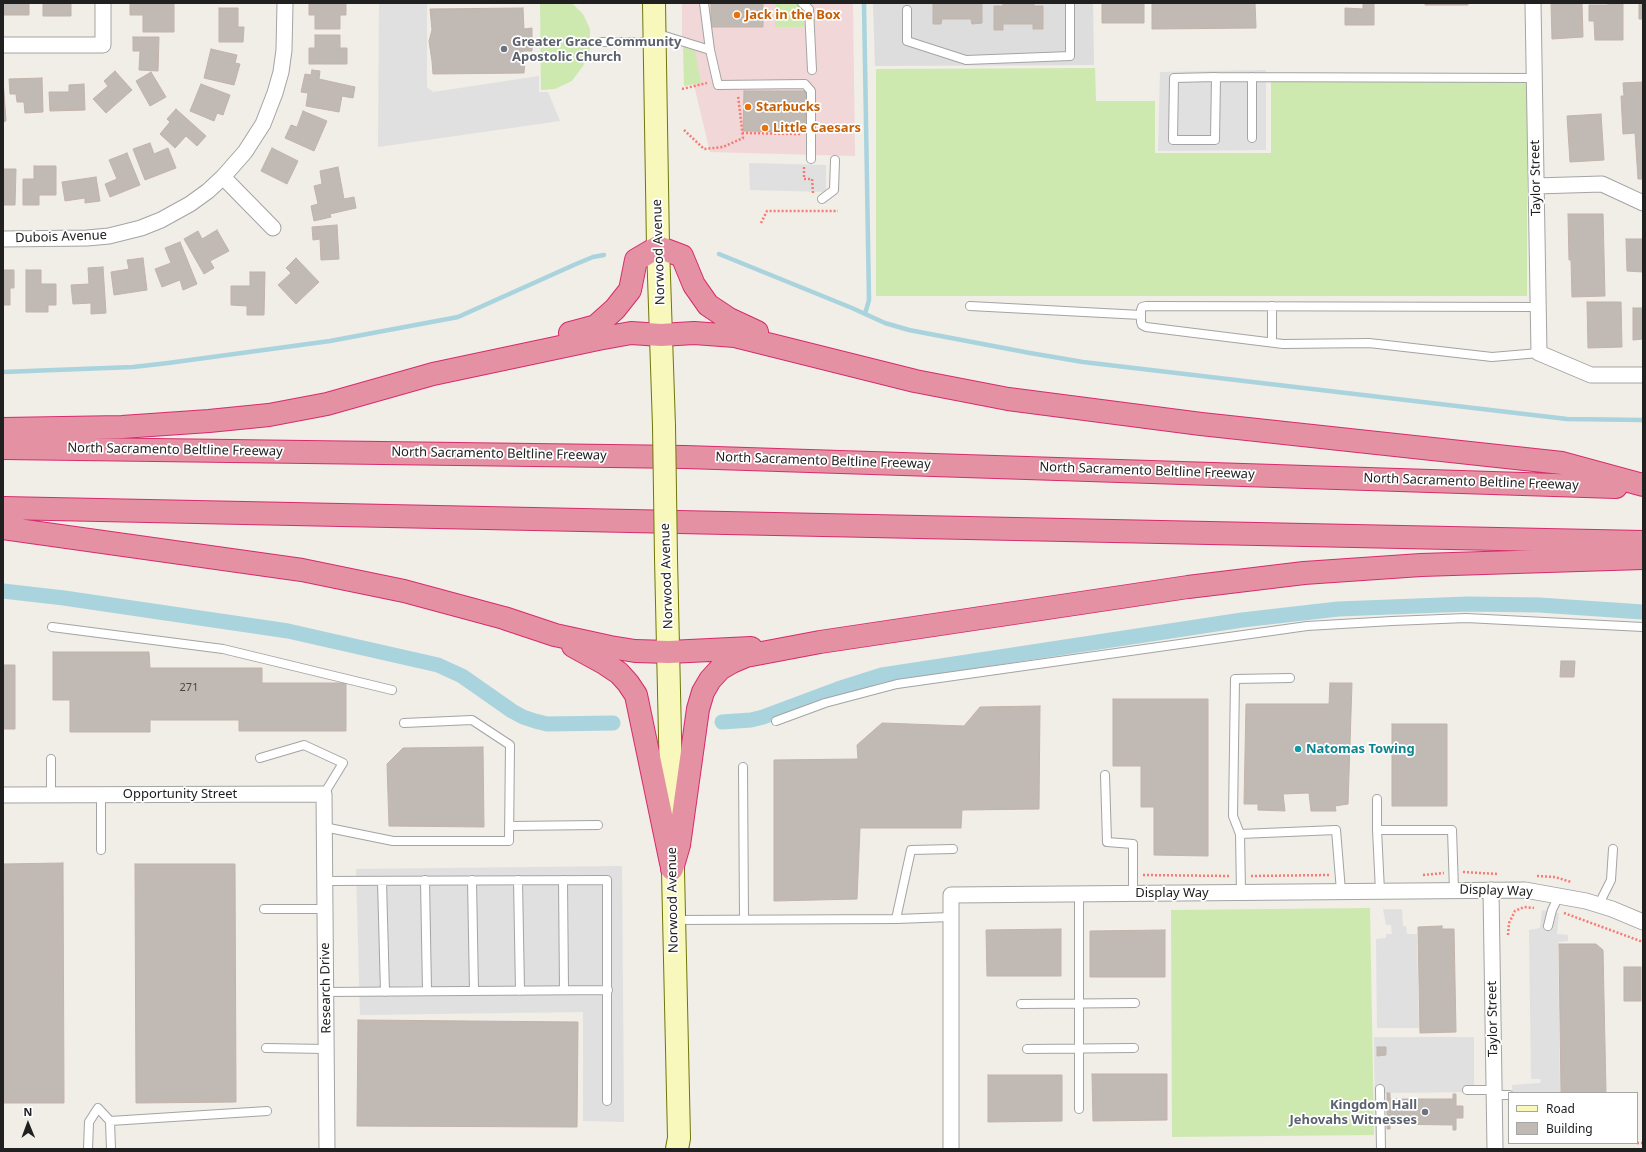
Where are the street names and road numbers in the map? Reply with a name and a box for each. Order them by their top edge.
street label: Taylor Street [1528,140,1544,216]
street label: Norwood Avenue [649,199,669,305]
street label: Dubois Avenue [15,228,107,246]
street label: North Sacramento Beltline Freeway [67,440,283,460]
street label: North Sacramento Beltline Freeway [391,444,607,464]
street label: North Sacramento Beltline Freeway [715,449,931,473]
street label: North Sacramento Beltline Freeway [1039,459,1255,483]
street label: North Sacramento Beltline Freeway [1363,470,1579,494]
street label: Norwood Avenue [657,523,677,629]
street label: Opportunity Street [123,786,237,802]
street label: Norwood Avenue [664,847,682,953]
street label: Display Way [1459,882,1533,900]
street label: Display Way [1135,885,1209,901]
street label: Research Drive [317,942,335,1034]
street label: Taylor Street [1485,981,1501,1057]

